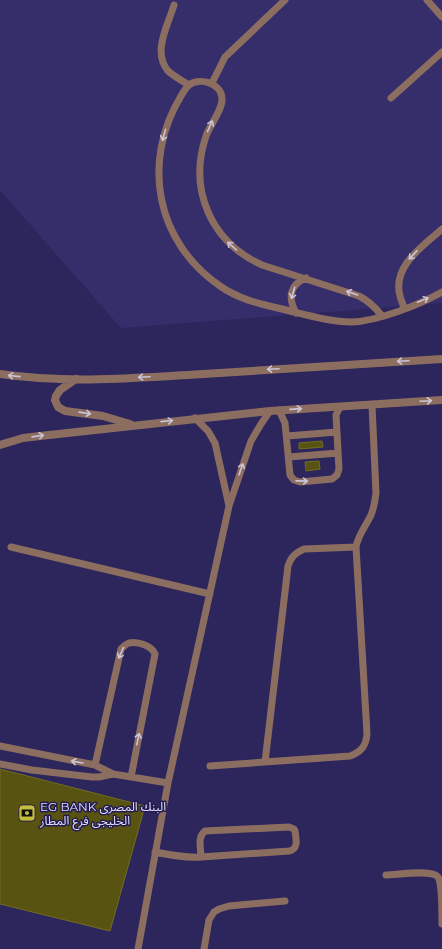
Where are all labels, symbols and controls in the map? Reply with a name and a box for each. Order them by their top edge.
one-way arrow [207,121,214,133]
one-way arrow [160,128,167,141]
one-way arrow [227,241,237,250]
one-way arrow [409,250,418,260]
one-way arrow [289,286,296,299]
one-way arrow [345,289,358,296]
one-way arrow [417,296,429,304]
one-way arrow [397,358,410,365]
one-way arrow [267,366,280,373]
one-way arrow [8,372,21,379]
one-way arrow [138,374,151,381]
one-way arrow [419,398,432,405]
one-way arrow [289,406,302,413]
one-way arrow [78,409,91,417]
one-way arrow [160,418,173,425]
one-way arrow [31,432,44,440]
one-way arrow [238,463,246,475]
one-way arrow [295,477,308,485]
one-way arrow [117,646,124,658]
one-way arrow [135,733,143,746]
one-way arrow [70,758,83,766]
place label: EG BANK البنك المصرى الخليجى فرع المطار [39,799,166,830]
bank icon: EG BANK البنك المصرى الخليجى فرع المطار [17,803,37,823]

